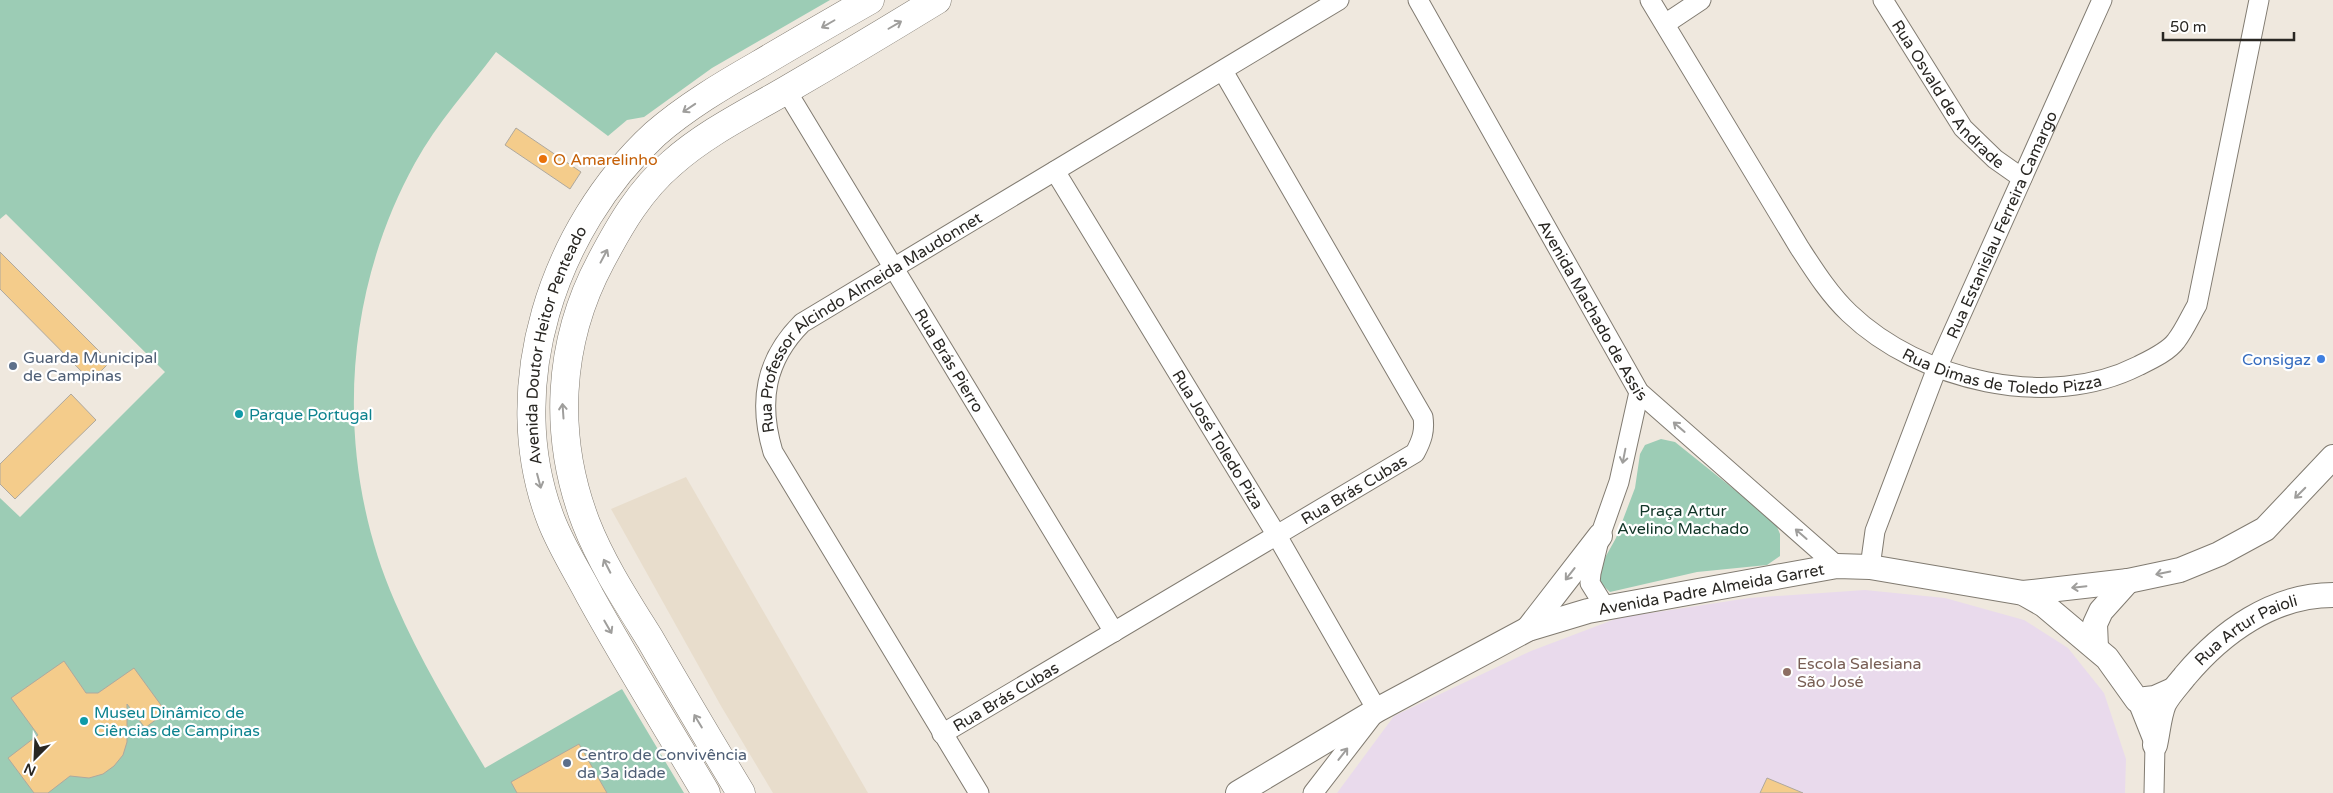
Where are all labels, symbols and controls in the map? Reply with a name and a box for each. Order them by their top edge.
scale bar [2163,10,2294,42]
street label: Rua Osvald de Andrade [1887,16,2008,173]
text: 50 m [2170,18,2207,36]
one-way arrow [821,19,835,29]
one-way arrow [888,20,902,30]
one-way arrow [682,103,696,113]
street label: Rua Estanislau Ferreira Camargo [1942,108,2062,342]
place label: O Amarelinho [553,150,658,170]
marker: O Amarelinho [537,153,549,165]
street label: Rua Professor Alcindo Almeida Maudonnet [757,208,986,434]
street label: Avenida Machado de Assis [1533,217,1651,406]
street label: Avenida Doutor Heitor Penteado [522,222,591,466]
one-way arrow [599,249,609,264]
street label: Rua Brás Pierro [910,305,988,416]
street label: Rua Dimas de Toledo Pizza [1899,344,2104,398]
place label: Guarda Municipal de Campinas [23,348,157,386]
place label: Consigaz [2242,350,2311,370]
marker: Consigaz [2315,353,2327,365]
marker: Guarda Municipal de Campinas [7,360,19,372]
street label: Rua José Toledo Piza [1167,366,1267,513]
one-way arrow [558,403,568,419]
place label: Parque Portugal [249,405,373,425]
marker: Parque Portugal [233,408,245,420]
one-way arrow [1672,421,1685,432]
one-way arrow [1619,448,1628,464]
street label: Rua Brás Cubas [1298,451,1411,529]
one-way arrow [535,472,545,488]
one-way arrow [2294,487,2306,499]
park label: Praça Artur Avelino Machado [1617,501,1749,539]
one-way arrow [1794,528,1807,539]
one-way arrow [602,558,612,573]
street label: Avenida Padre Almeida Garret [1597,559,1826,620]
one-way arrow [1565,567,1576,580]
one-way arrow [2155,569,2171,578]
one-way arrow [2072,582,2088,592]
street label: Rua Artur Paioli [2191,591,2300,670]
one-way arrow [603,620,613,634]
place label: Escola Salesiana São José [1797,654,1921,692]
street label: Rua Brás Cubas [950,658,1063,736]
marker: Escola Salesiana São José [1781,666,1793,678]
place label: Museu Dinâmico de Ciências de Campinas [94,703,260,741]
marker: Museu Dinâmico de Ciências de Campinas [78,715,90,727]
one-way arrow [692,715,702,729]
north arrow [10,733,60,783]
place label: Centro de Convivência da 3a idade [577,745,747,783]
one-way arrow [1337,748,1348,761]
marker: Centro de Convivência da 3a idade [561,757,573,769]
text: N [21,759,39,779]

